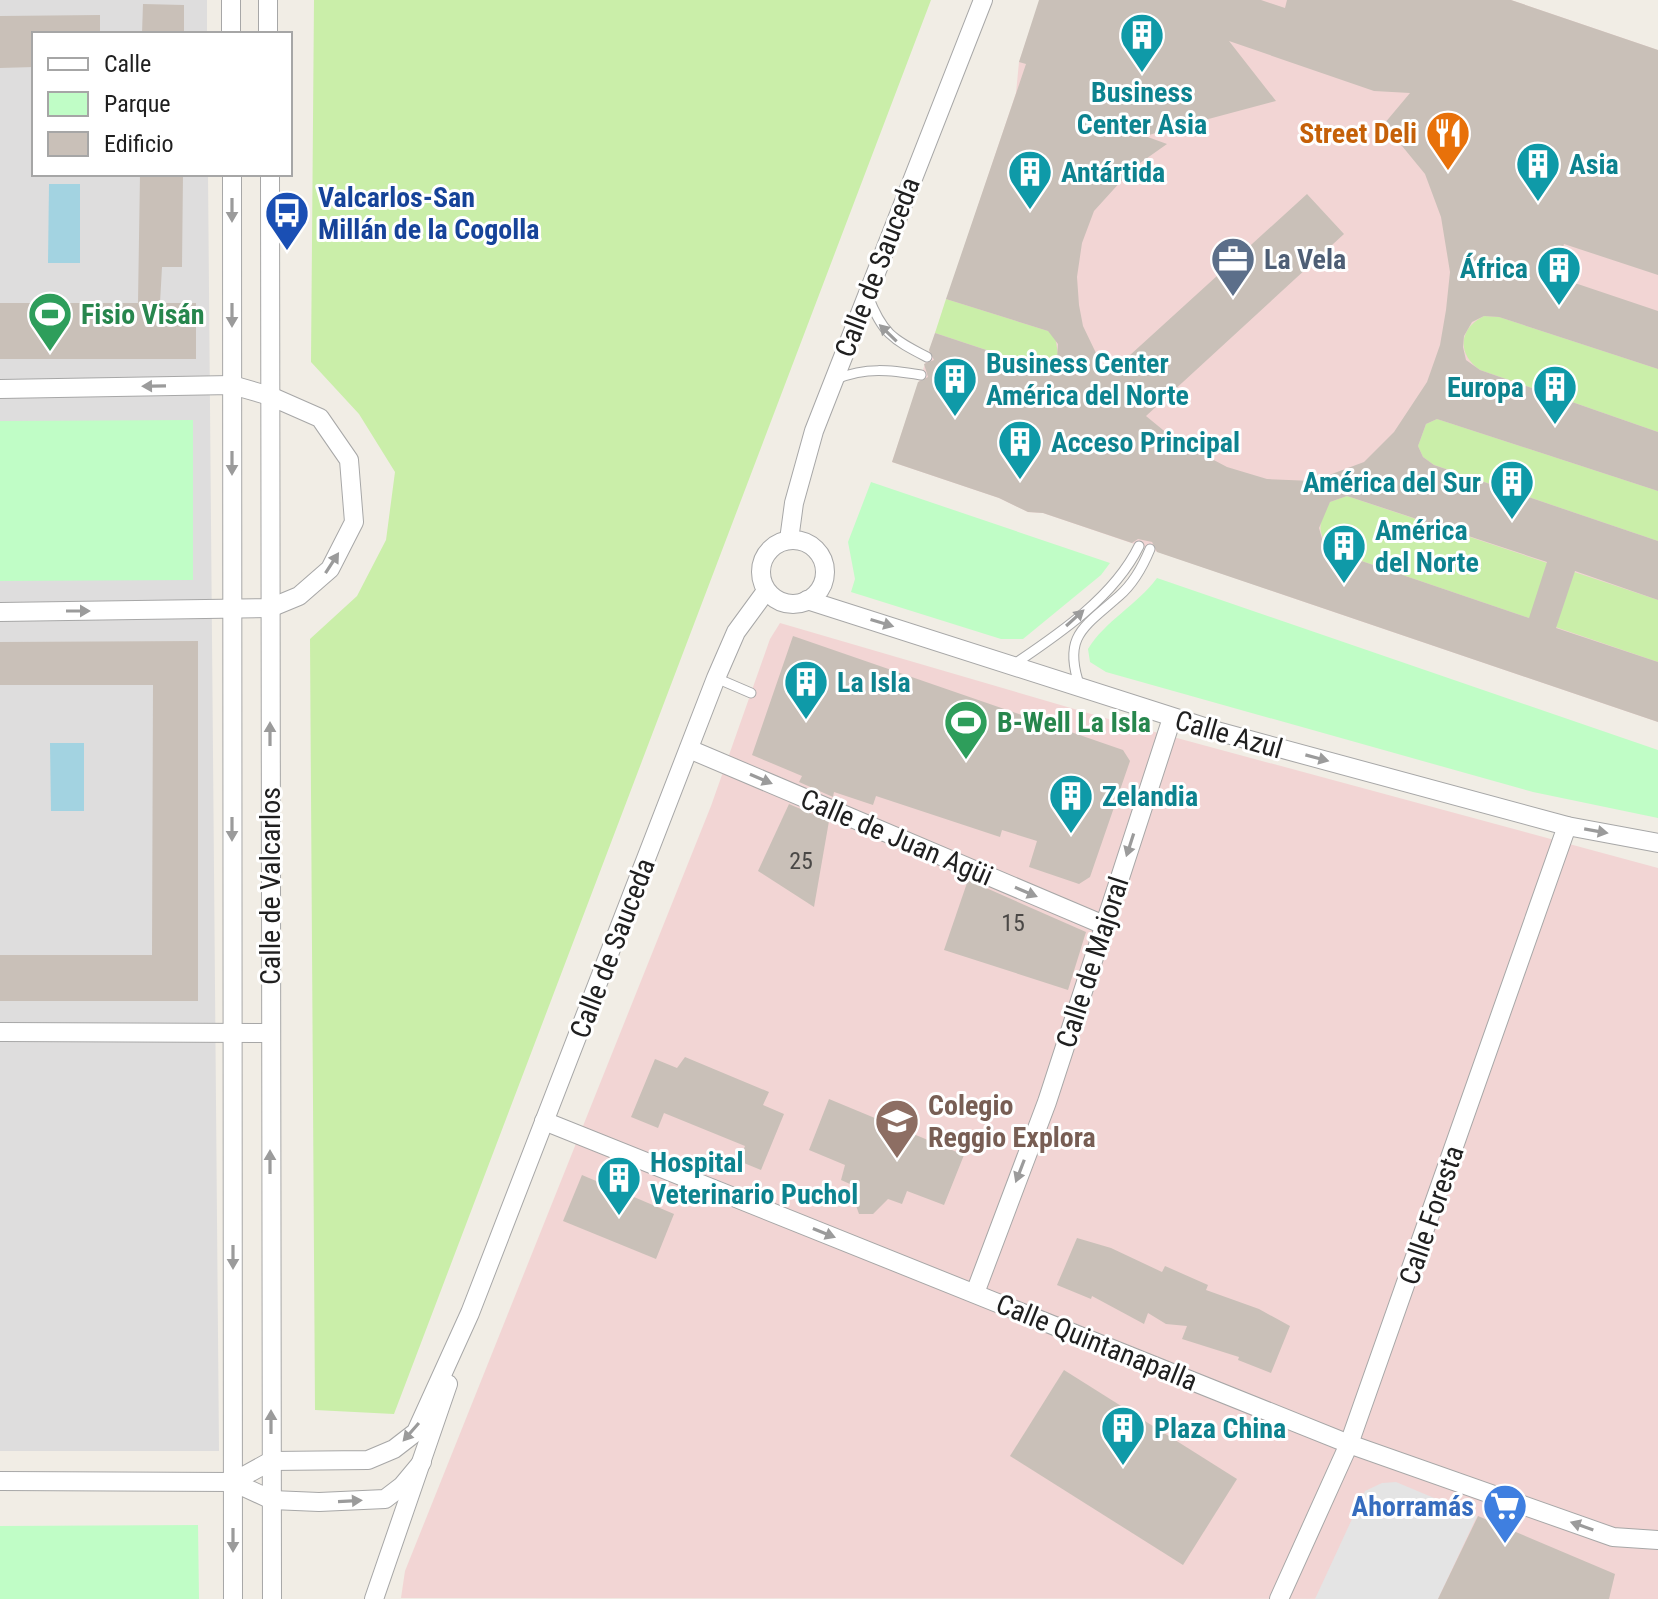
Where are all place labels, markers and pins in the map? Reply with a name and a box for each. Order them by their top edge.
building icon: Business Center Asia [1118,11,1166,74]
place label: Business Center Asia [1077,76,1207,141]
restaurant icon: Street Deli [1424,109,1472,172]
place label: Street Deli [1299,117,1417,150]
building icon: Asia [1514,140,1562,203]
building icon: Antártida [1006,148,1054,211]
place label: Asia [1569,148,1619,181]
place label: Antártida [1061,156,1165,189]
place label: Valcarlos-San Millán de la Cogolla [318,181,539,246]
bus stop icon: Valcarlos-San Millán de la Cogolla [263,189,311,252]
office icon: La Vela [1209,235,1257,298]
place label: La Vela [1264,243,1346,276]
building icon: África [1535,244,1583,307]
place label: África [1460,252,1528,285]
sports icon: Fisio Visán [26,290,74,353]
place label: Fisio Visán [81,298,204,331]
place label: Business Center América del Norte [986,347,1189,412]
building icon: Business Center América del Norte [931,355,979,418]
building icon: Europa [1531,363,1579,426]
place label: Europa [1447,371,1524,404]
building icon: Acceso Principal [996,418,1044,481]
place label: Acceso Principal [1051,426,1240,459]
building icon: América del Sur [1488,458,1536,521]
place label: América del Sur [1303,466,1481,499]
place label: América del Norte [1375,514,1479,579]
building icon: América del Norte [1320,522,1368,585]
building icon: La Isla [782,658,830,721]
place label: La Isla [837,666,911,699]
sports icon: B-Well La Isla [942,698,990,761]
place label: B-Well La Isla [997,706,1151,739]
building icon: Zelandia [1047,772,1095,835]
place label: Zelandia [1102,780,1198,813]
place label: Colegio Reggio Explora [928,1089,1096,1154]
school or university icon: Colegio Reggio Explora [873,1097,921,1160]
place label: Hospital Veterinario Puchol [650,1146,858,1211]
building icon: Hospital Veterinario Puchol [595,1154,643,1217]
building icon: Plaza China [1099,1404,1147,1467]
place label: Plaza China [1154,1412,1286,1445]
supermarket icon: Ahorramás [1481,1482,1529,1545]
place label: Ahorramás [1352,1490,1474,1523]

